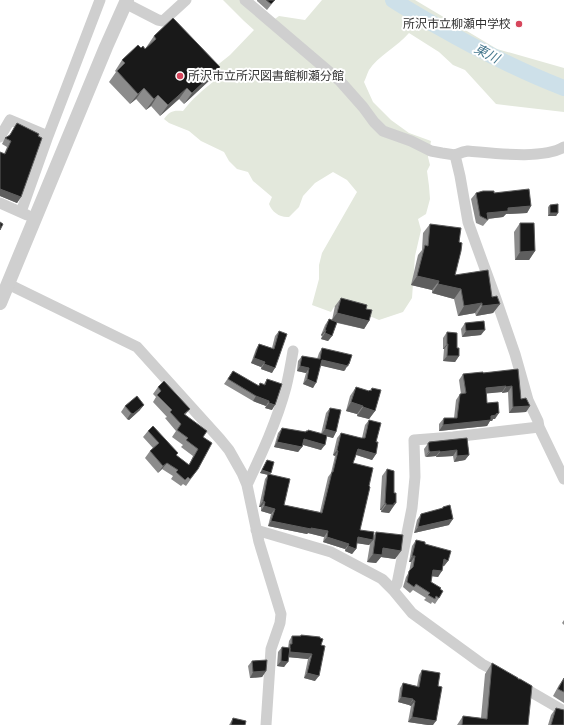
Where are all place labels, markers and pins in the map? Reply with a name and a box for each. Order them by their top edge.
place label: 所沢市立柳瀬中学校 [403,17,511,32]
marker: 所沢市立柳瀬中学校 [514,19,524,29]
place label: 所沢市立所沢図書館柳瀬分館 [188,69,344,84]
marker: 所沢市立所沢図書館柳瀬分館 [175,71,185,81]

